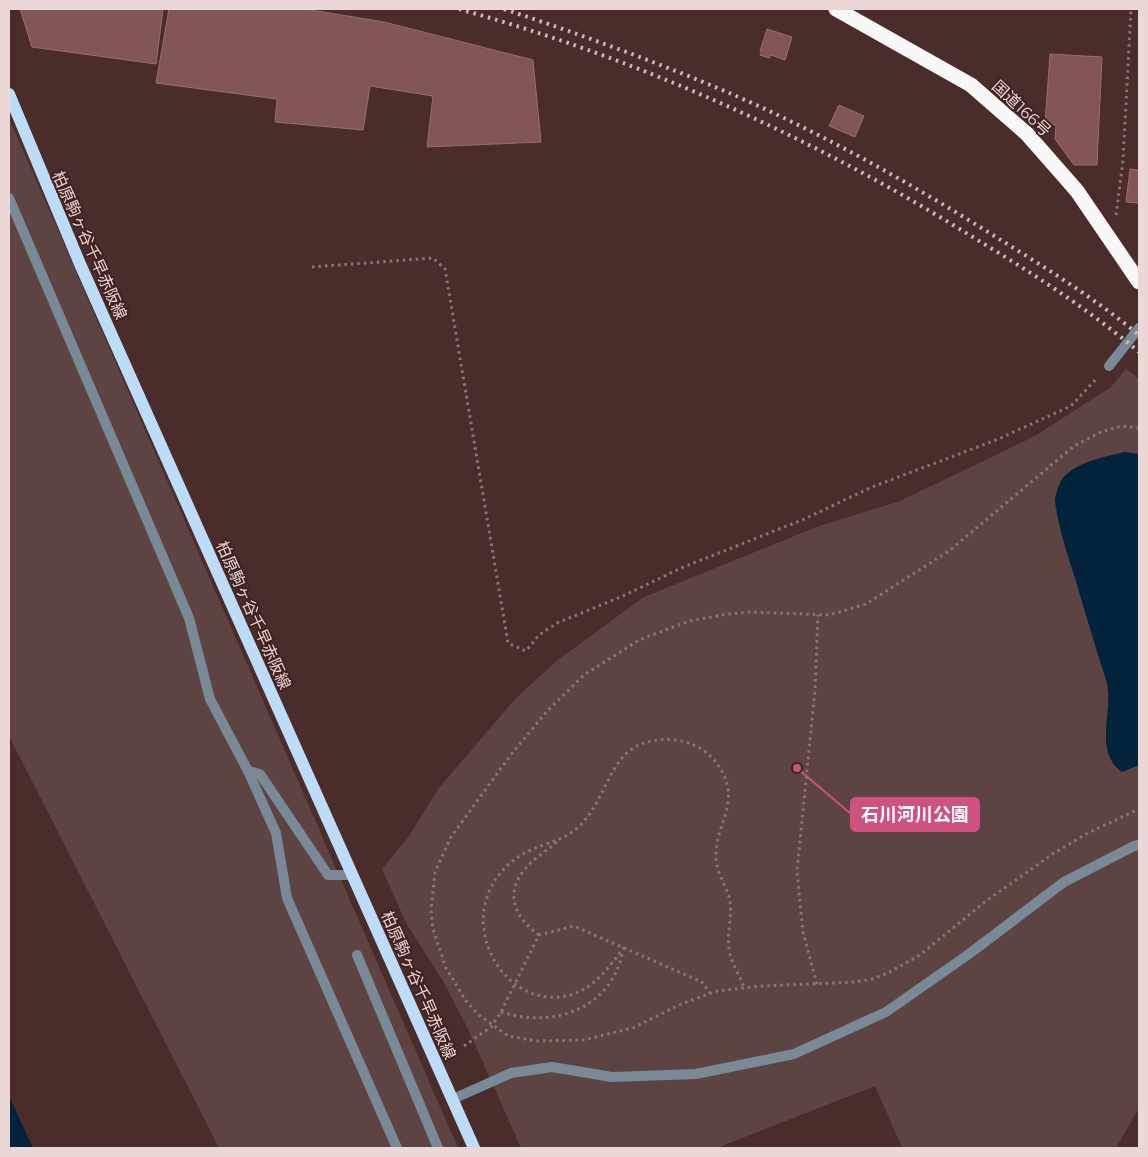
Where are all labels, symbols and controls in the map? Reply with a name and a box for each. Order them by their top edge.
street label: 国道166号 [988,76,1055,140]
street label: 柏原駒ヶ谷千早赤阪線 [48,168,131,322]
street label: 柏原駒ヶ谷千早赤阪線 [212,538,295,692]
callout: 石川河川公園 [851,798,979,831]
text: 石川河川公園 [861,804,969,826]
street label: 柏原駒ヶ谷千早赤阪線 [377,908,460,1062]

